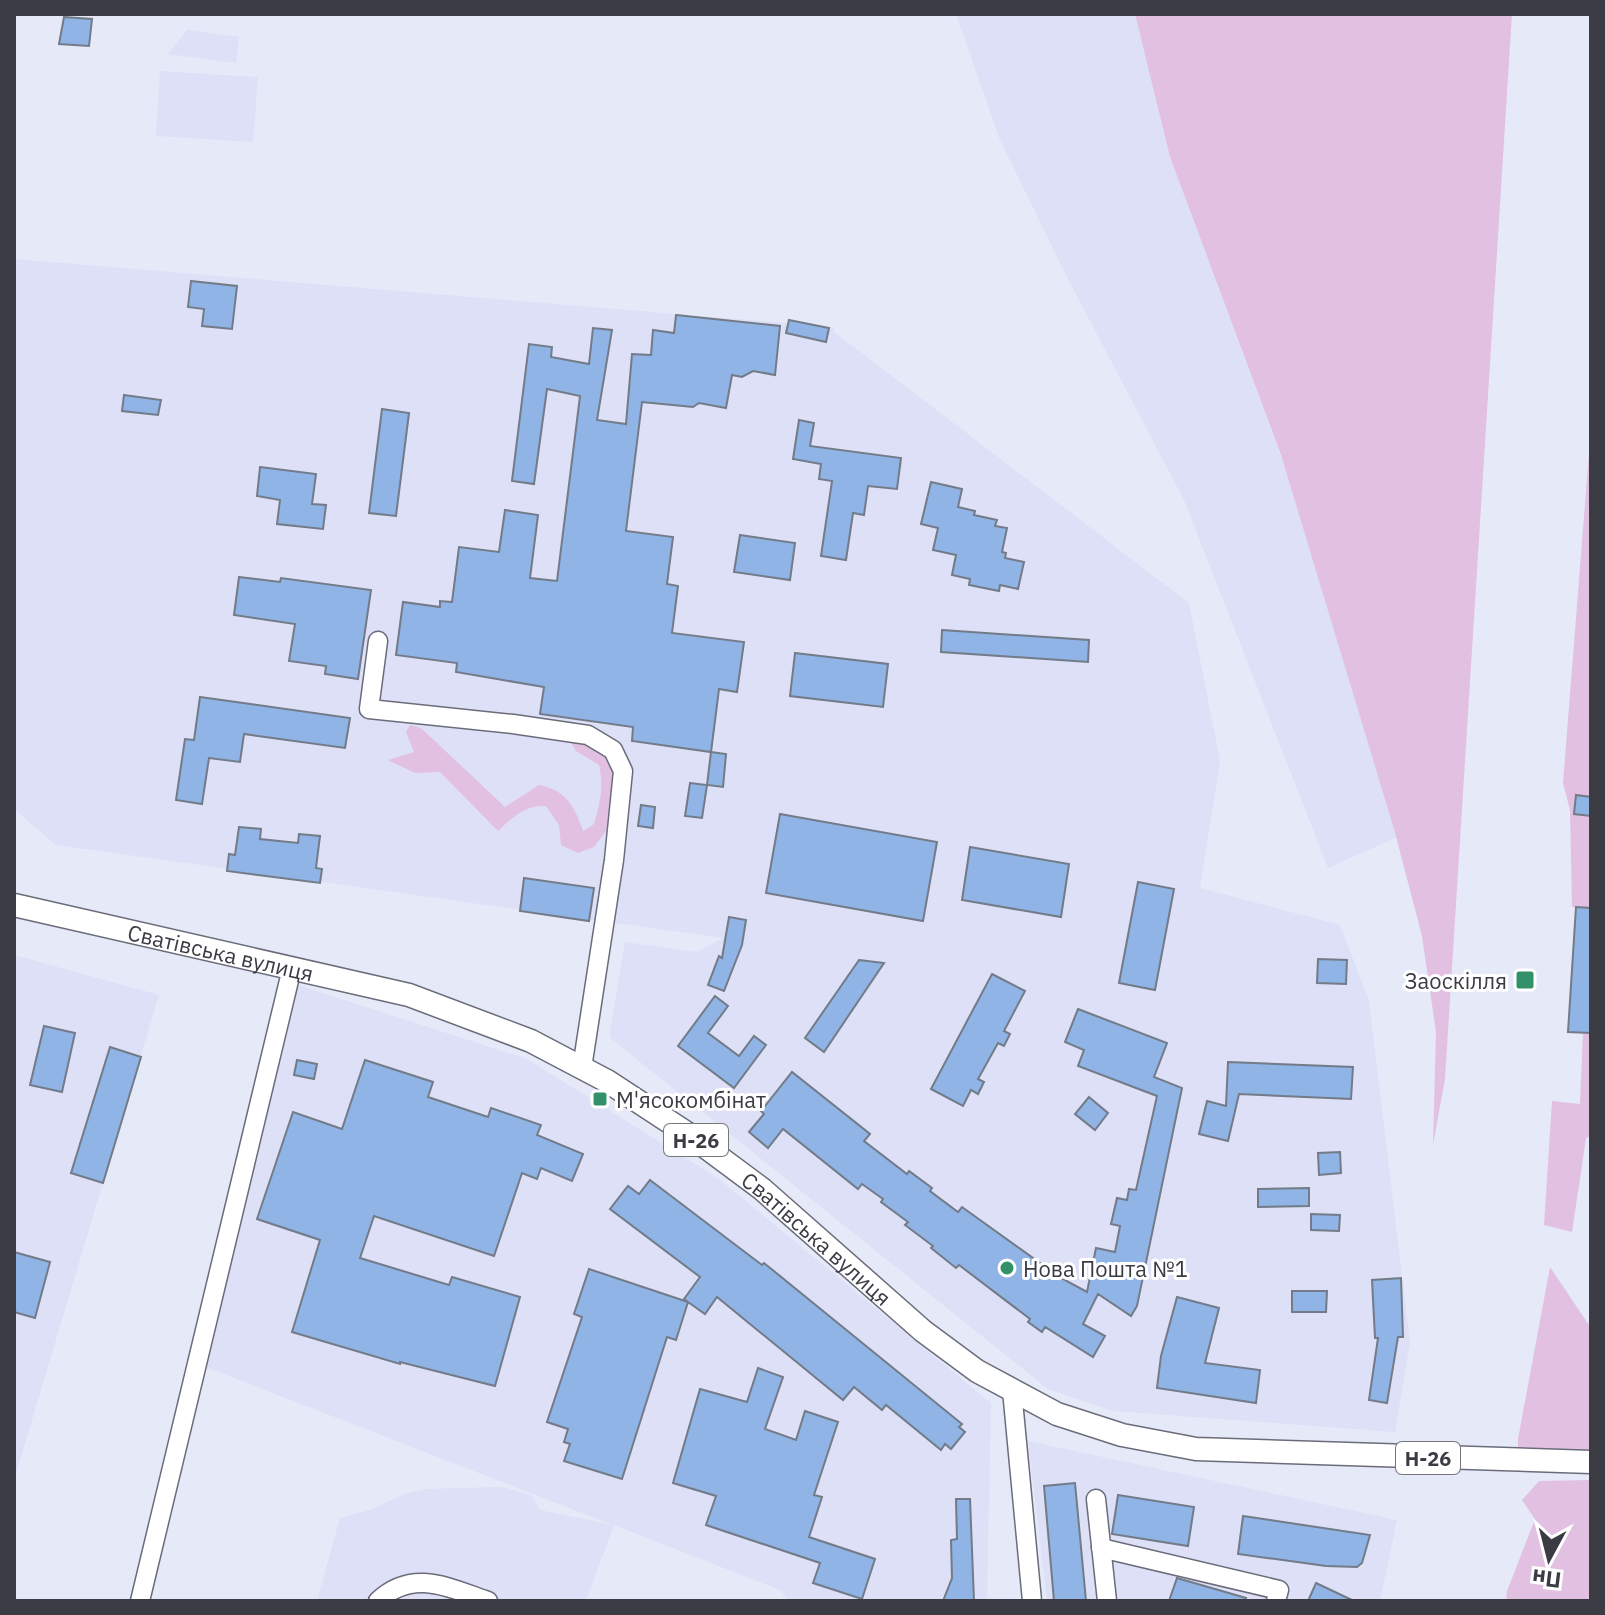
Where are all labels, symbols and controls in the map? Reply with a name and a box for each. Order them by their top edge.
street label: Сватівська вулиця [125,917,316,987]
place label: Заоскiлля [1405,966,1507,995]
marker: Заоскiлля [1514,969,1536,991]
place label: М'ясокомбінат [616,1085,766,1114]
marker: М'ясокомбінат [591,1090,609,1108]
road number: Н-26 [664,1124,728,1156]
street label: Сватівська вулиця [736,1165,898,1311]
place label: Нова Пошта №1 [1023,1254,1188,1283]
marker: Нова Пошта №1 [998,1259,1016,1277]
road number: Н-26 [1396,1442,1460,1474]
north arrow [1509,1519,1589,1599]
text: Пн [1530,1563,1563,1596]

